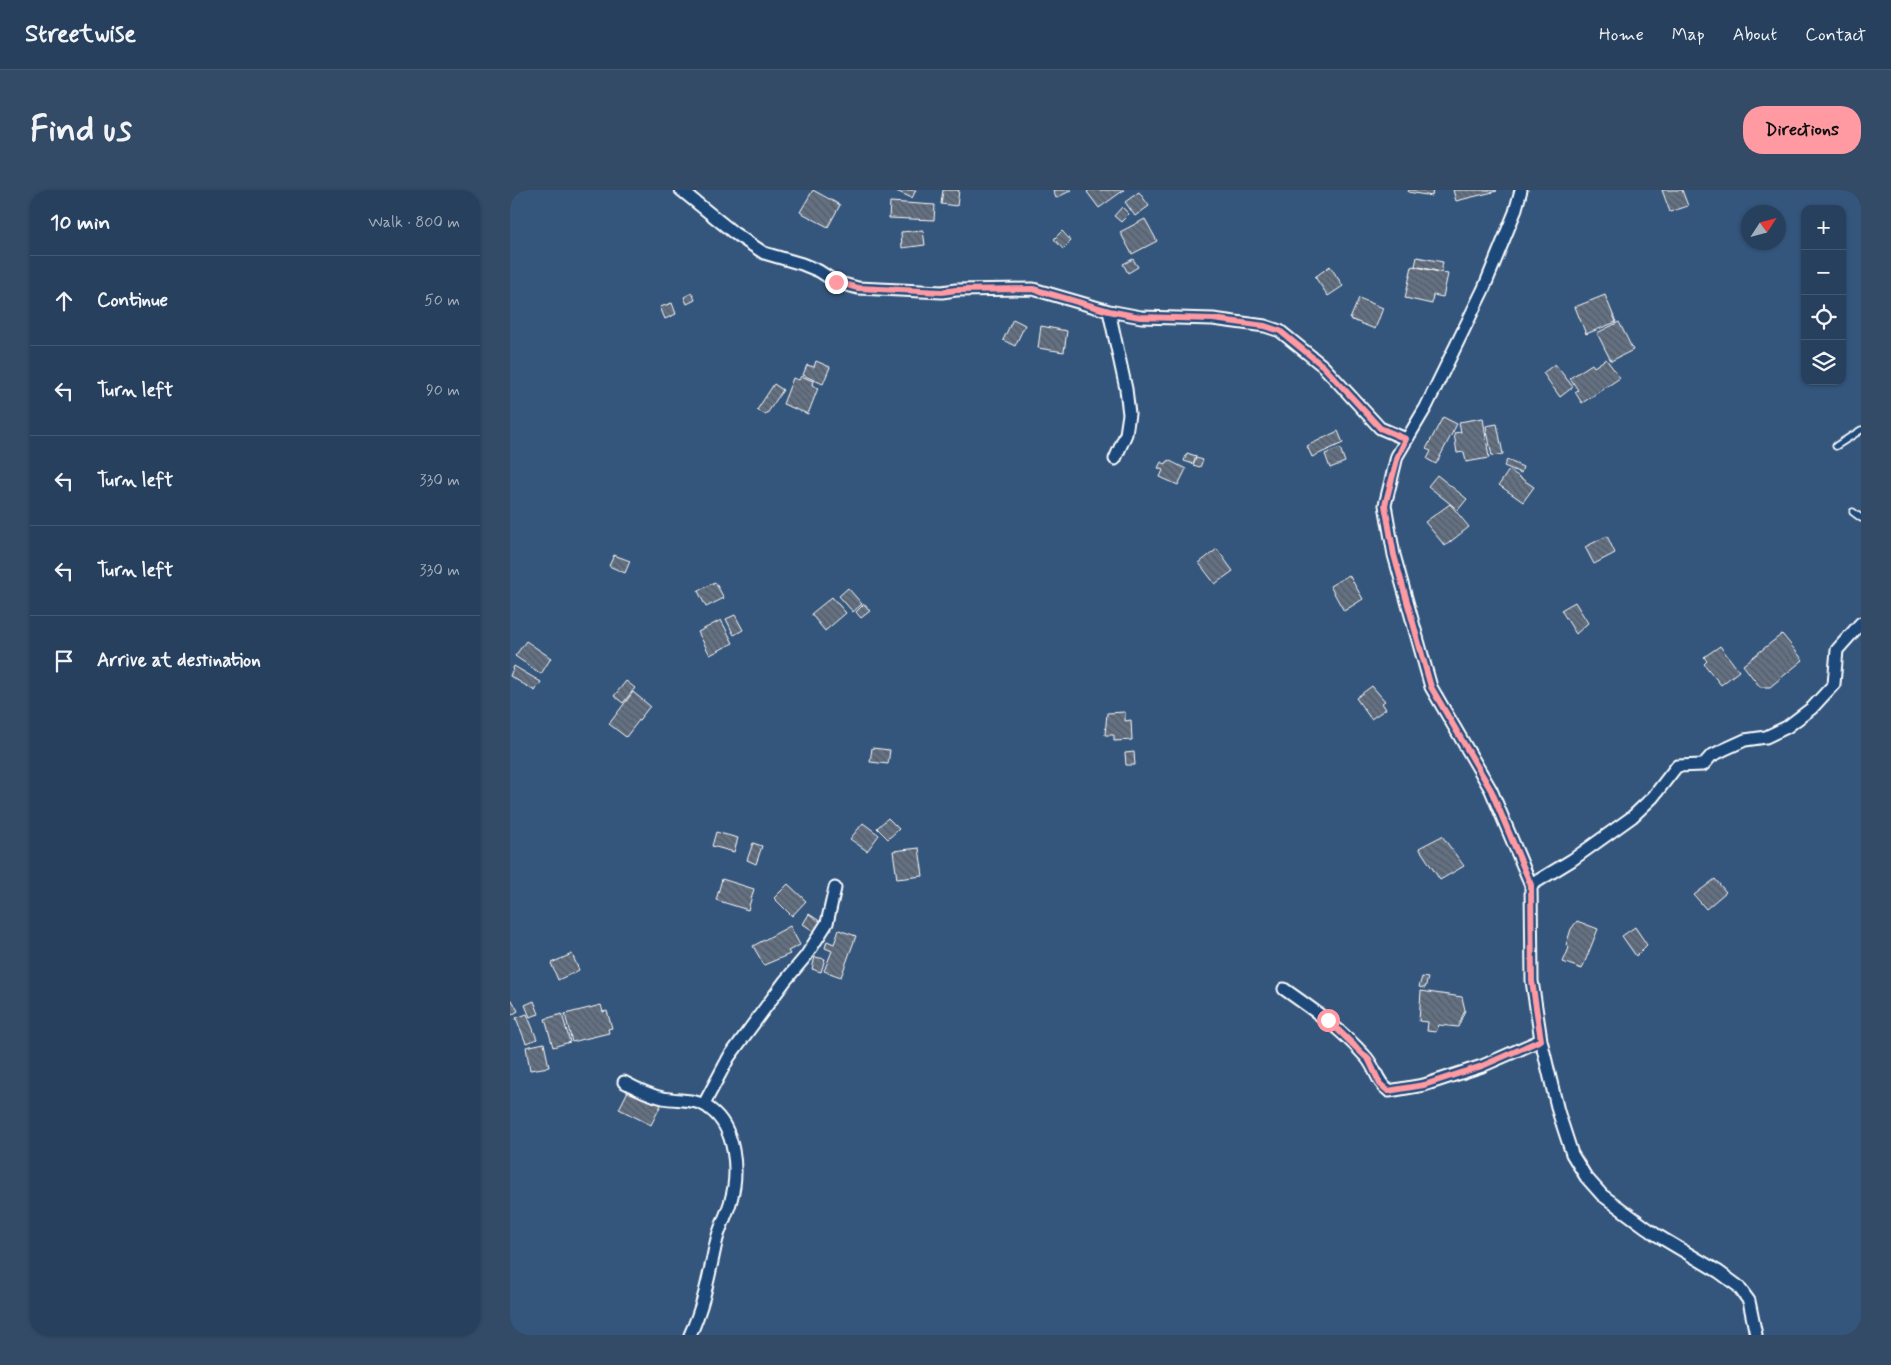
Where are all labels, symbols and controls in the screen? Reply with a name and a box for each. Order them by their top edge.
text: Streetwise [25,19,136,50]
text: Home [1599,23,1644,47]
text: Map [1672,23,1705,47]
text: About [1733,23,1777,47]
text: Contact [1805,23,1866,47]
button: Directions [1743,106,1861,154]
text: Find us [30,107,132,153]
north arrow [1741,205,1786,250]
map controls [1801,205,1846,385]
button: + [1801,205,1846,250]
text: 10 min [50,209,110,237]
text: Walk · 800 m [368,212,460,233]
button: − [1801,250,1846,295]
route end [825,271,848,294]
icon: ahead [50,287,78,315]
text: Continue [97,288,168,313]
text: 50 m [424,290,460,311]
button: locate [1801,295,1846,340]
button: layers [1801,340,1846,385]
icon: left [50,377,78,405]
text: Turn left [97,378,173,403]
text: 90 m [426,380,460,401]
icon: left [50,467,78,495]
text: Turn left [97,468,173,493]
text: 330 m [419,470,460,491]
icon: left [50,557,78,585]
text: Turn left [97,558,173,583]
text: 330 m [419,560,460,581]
icon: arrive [50,647,78,675]
text: Arrive at destination [97,648,261,673]
route start [1317,1009,1340,1032]

